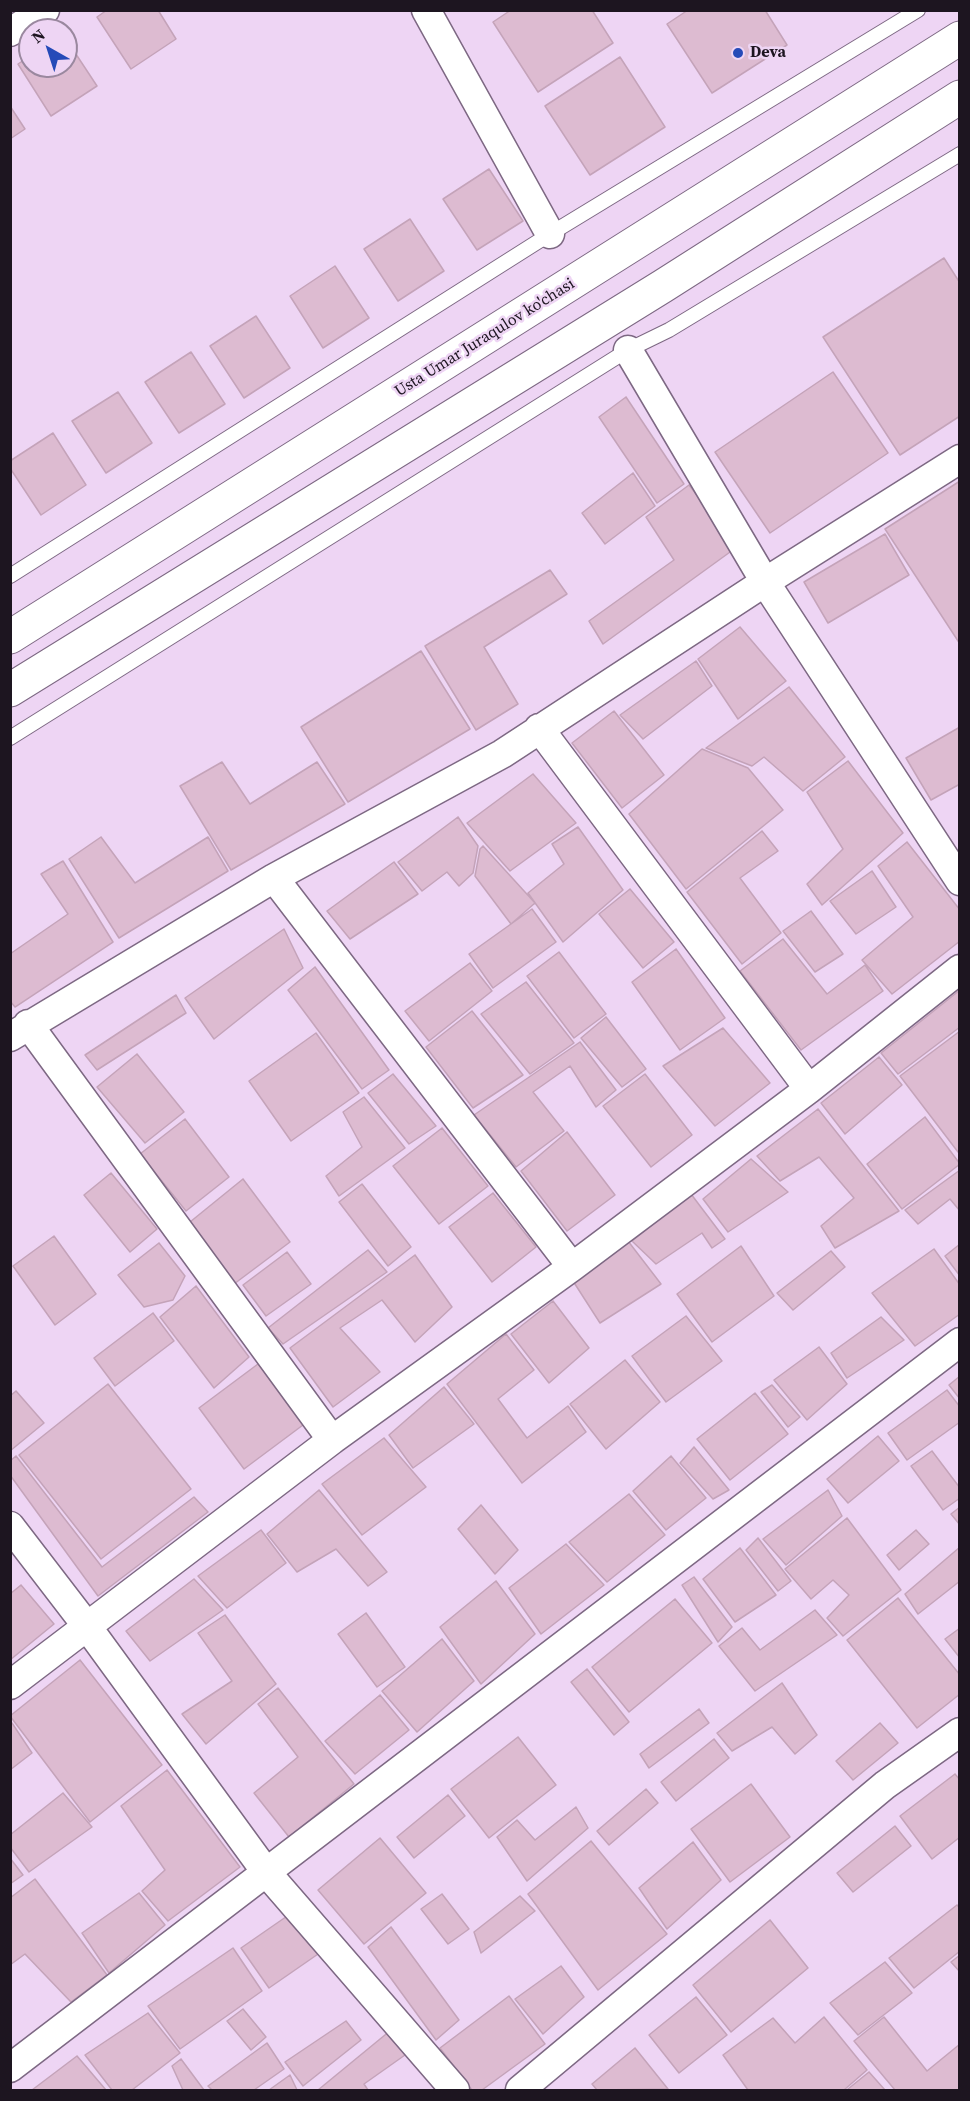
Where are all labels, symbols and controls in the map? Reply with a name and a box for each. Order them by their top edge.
north arrow [18,18,78,78]
text: N [26,23,49,48]
place label: Deva [750,43,786,63]
marker: Deva [731,46,745,60]
street label: Usta Umar Juraqulov ko'chasi [392,275,578,401]

